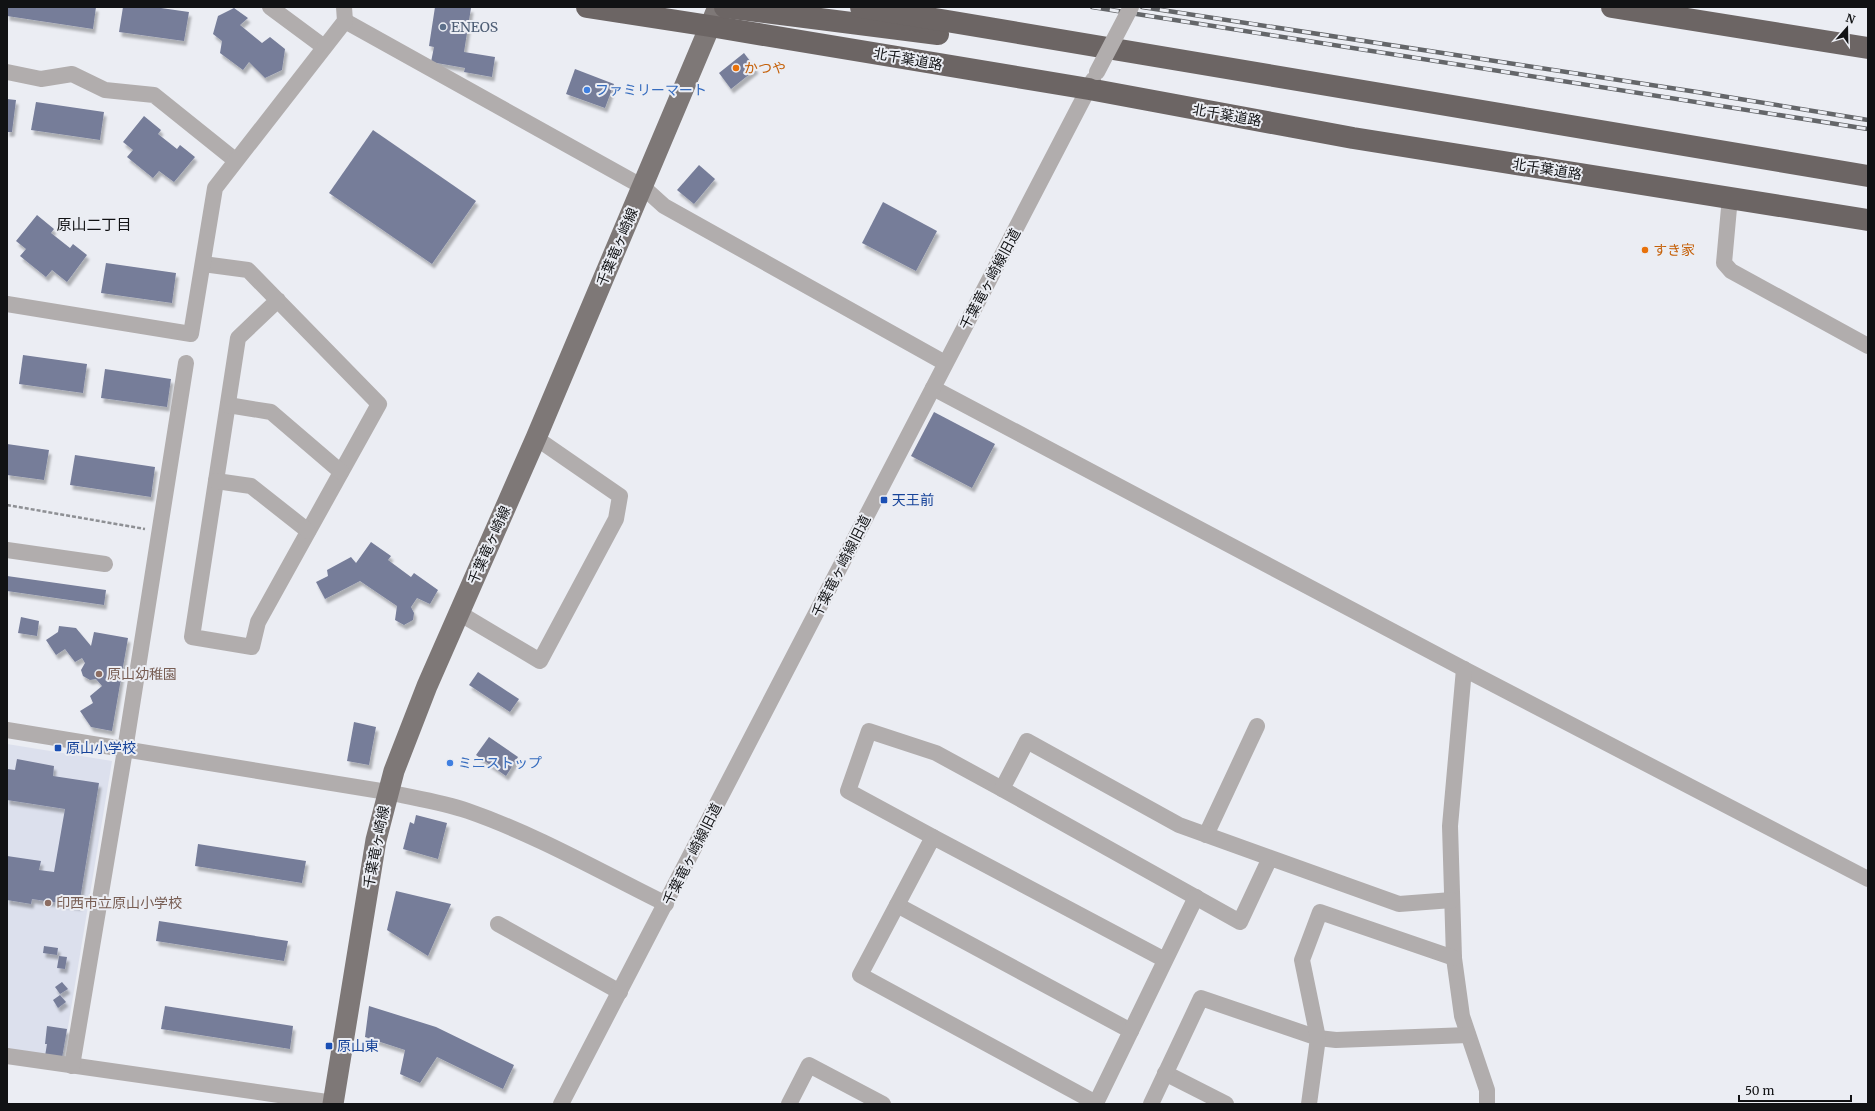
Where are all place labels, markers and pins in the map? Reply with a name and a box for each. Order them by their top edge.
place label: ENEOS [451,18,498,36]
marker: ENEOS [438,22,448,32]
place label: かつや [744,59,786,77]
marker: かつや [731,63,741,73]
place label: ファミリーマート [595,81,707,99]
marker: ファミリーマート [582,85,592,95]
place label: すき家 [1653,241,1695,259]
marker: すき家 [1640,245,1650,255]
place label: 天王前 [892,491,934,509]
marker: 天王前 [879,495,889,505]
place label: 原山幼稚園 [107,665,177,683]
marker: 原山幼稚園 [94,669,104,679]
place label: 原山小学校 [66,739,136,757]
marker: 原山小学校 [53,743,63,753]
place label: ミニストップ [458,754,542,772]
marker: ミニストップ [445,758,455,768]
place label: 印西市立原山小学校 [56,894,182,912]
marker: 印西市立原山小学校 [43,898,53,908]
place label: 原山東 [337,1037,379,1055]
marker: 原山東 [324,1041,334,1051]

